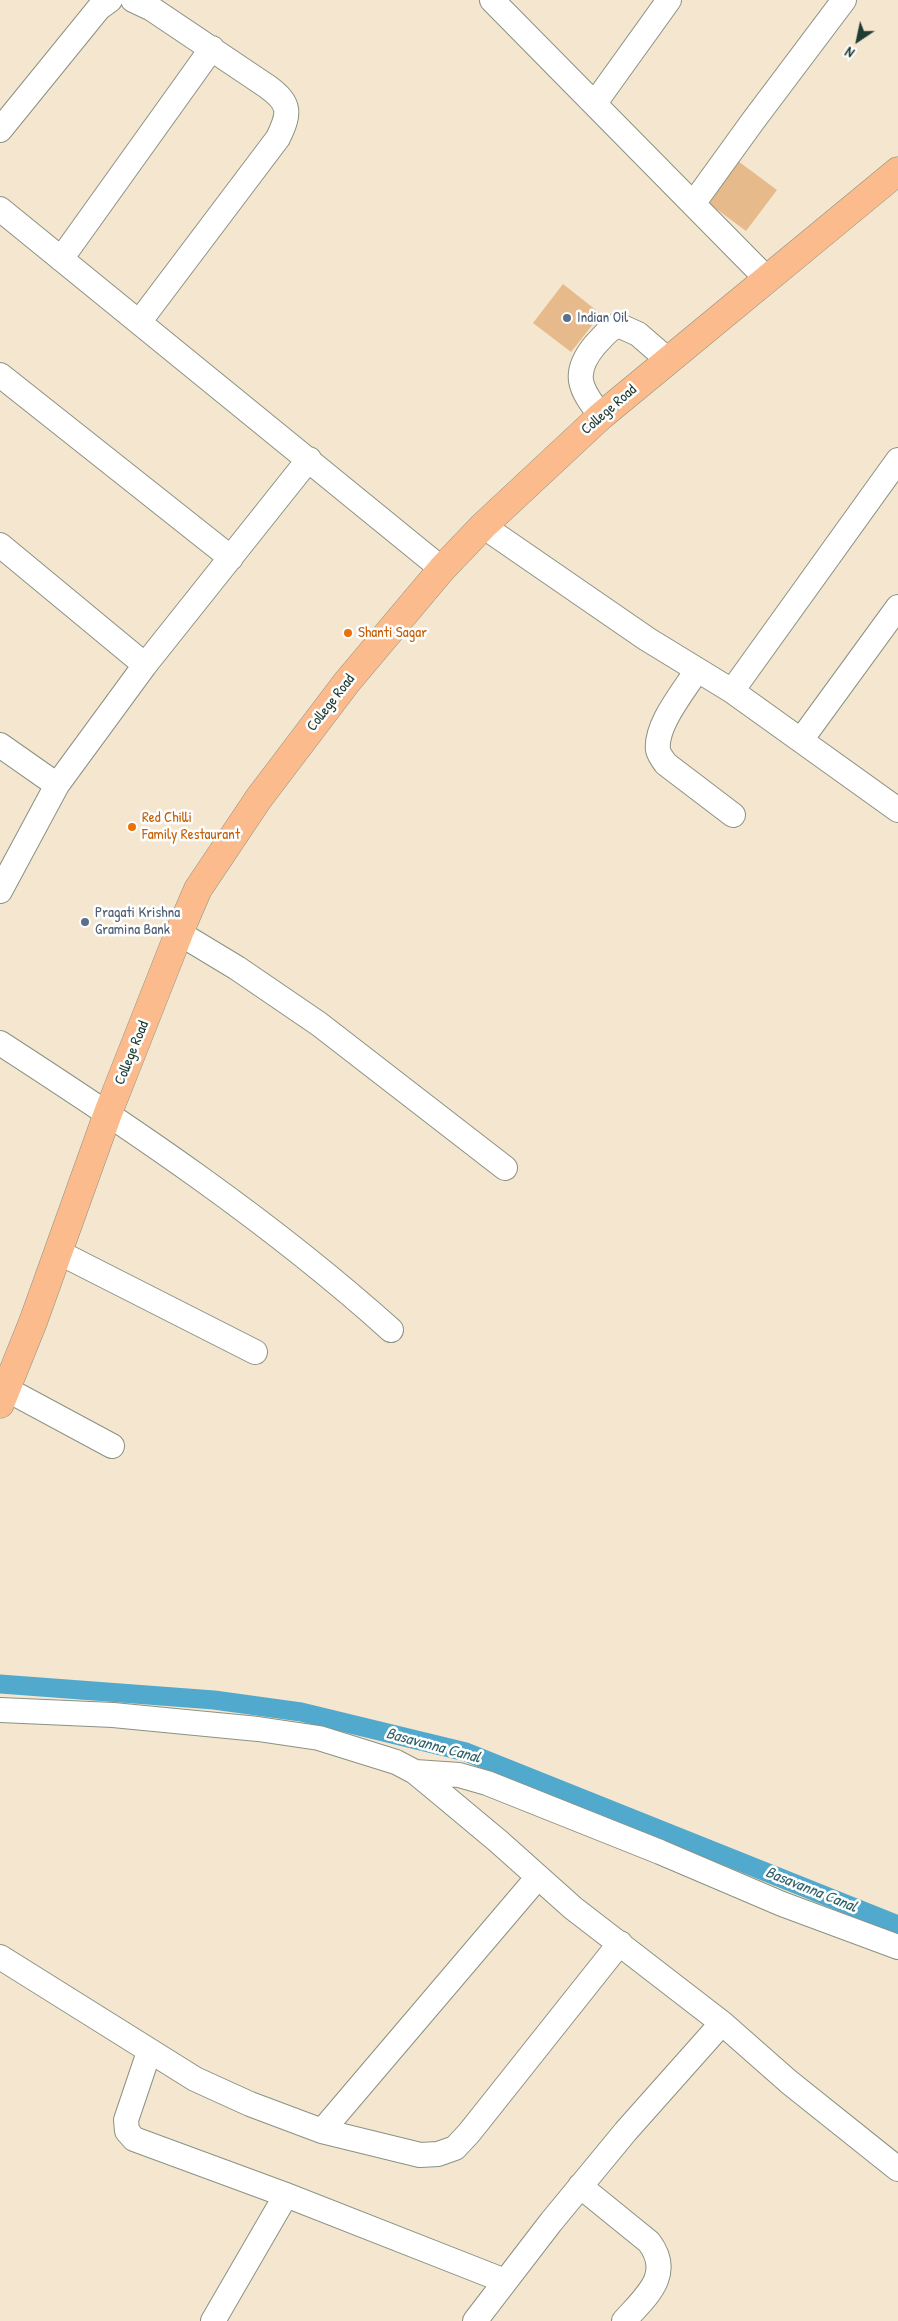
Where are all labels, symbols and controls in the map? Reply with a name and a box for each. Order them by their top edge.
north arrow [833,15,883,65]
text: N [841,43,858,63]
place label: Indian Oil [577,309,628,327]
marker: Indian Oil [561,312,573,324]
street label: College Road [578,381,640,439]
place label: Shanti Sagar [358,624,427,642]
marker: Shanti Sagar [342,627,354,639]
street label: College Road [303,671,359,735]
place label: Red Chilli Family Restaurant [142,809,240,844]
marker: Red Chilli Family Restaurant [126,821,138,833]
place label: Pragati Krishna Gramina Bank [95,904,180,939]
marker: Pragati Krishna Gramina Bank [79,916,91,928]
street label: College Road [111,1018,153,1088]
water label: Basavanna Canal [384,1724,482,1768]
water label: Basavanna Canal [763,1863,859,1917]

